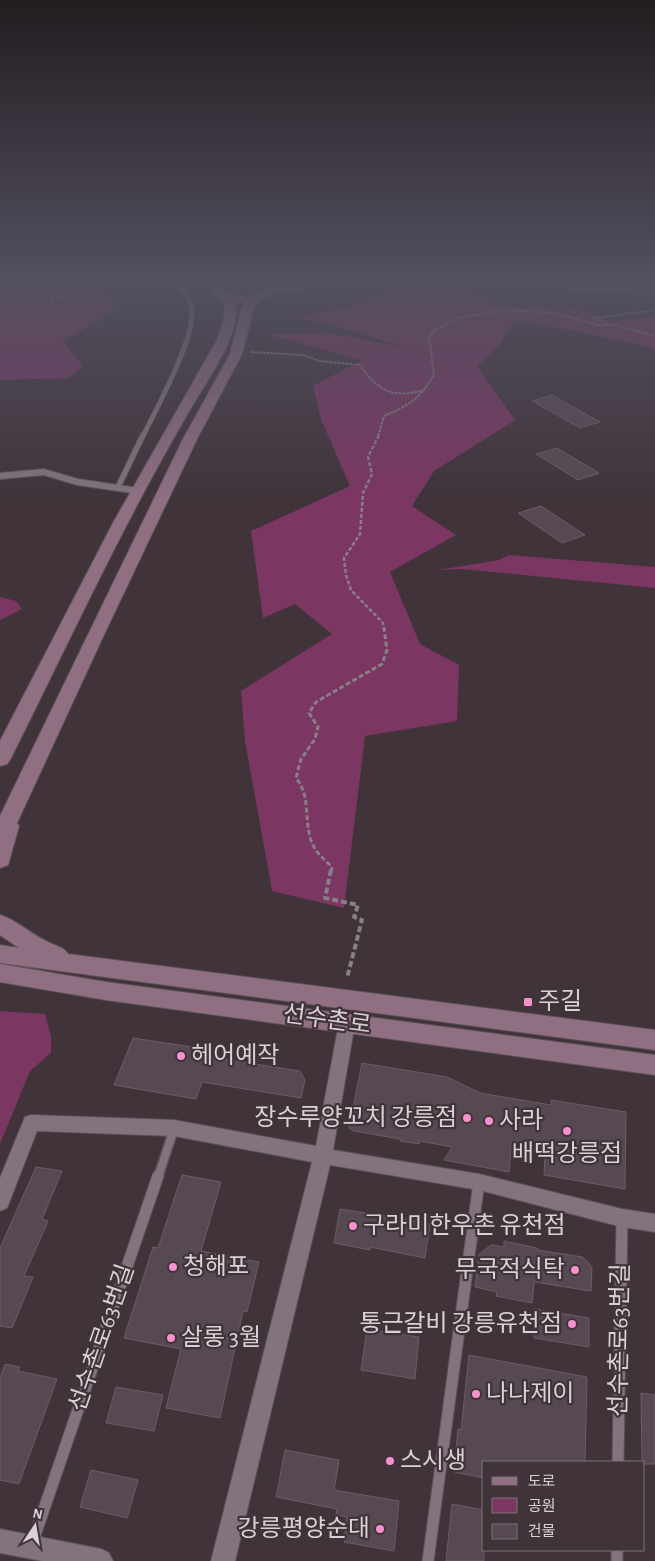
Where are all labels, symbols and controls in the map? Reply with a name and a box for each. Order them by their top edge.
place label: 주길 [538,989,582,1014]
marker: 주길 [522,996,534,1008]
street label: 선수촌로 [282,1001,373,1038]
place label: 헤어예작 [191,1043,279,1068]
marker: 헤어예작 [175,1050,187,1062]
place label: 장수루양꼬치 강릉점 [254,1104,457,1130]
place label: 사라 [499,1108,543,1133]
marker: 장수루양꼬치 강릉점 [461,1112,473,1124]
marker: 사라 [483,1115,495,1127]
marker: 배떡강릉점 [561,1125,573,1137]
place label: 배떡강릉점 [512,1140,622,1166]
place label: 구라미한우촌 유천점 [363,1212,566,1238]
marker: 구라미한우촌 유천점 [347,1220,359,1232]
place label: 청해포 [183,1254,249,1279]
place label: 무국적식탁 [455,1257,565,1282]
street label: 선수촌로63번길 [65,1261,138,1415]
marker: 청해포 [167,1261,179,1273]
street label: 선수촌로63번길 [606,1263,633,1417]
marker: 무국적식탁 [569,1264,581,1276]
place label: 통근갈비 강릉유천점 [359,1310,562,1336]
marker: 통근갈비 강릉유천점 [566,1318,578,1330]
place label: 살롱 3월 [181,1325,261,1350]
marker: 살롱 3월 [165,1332,177,1344]
place label: 나나제이 [486,1381,574,1406]
marker: 나나제이 [470,1388,482,1400]
place label: 스시생 [400,1448,466,1473]
marker: 스시생 [384,1455,396,1467]
legend [482,1461,645,1551]
text: 도로 [528,1474,556,1489]
text: 공원 [528,1498,556,1514]
north arrow [10,1501,60,1551]
text: N [31,1506,44,1522]
place label: 강릉평양순대 [238,1516,370,1541]
marker: 강릉평양순대 [374,1523,386,1535]
text: 건물 [528,1523,556,1539]

